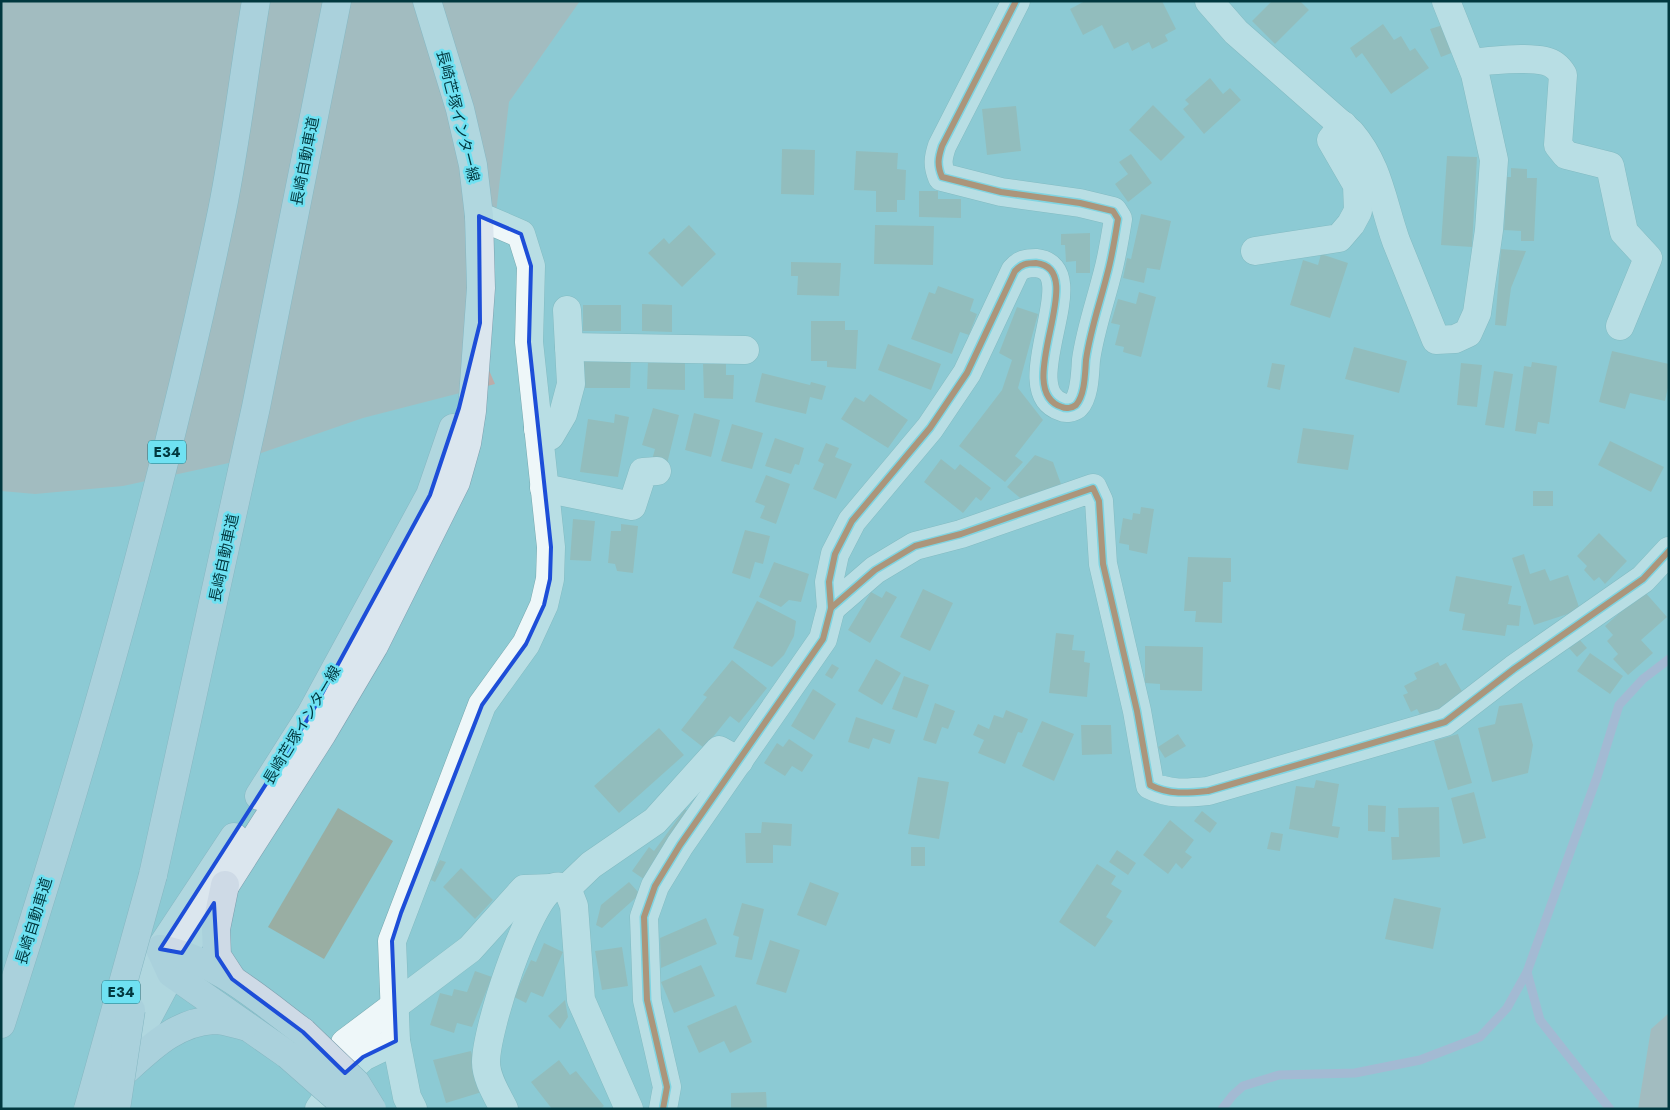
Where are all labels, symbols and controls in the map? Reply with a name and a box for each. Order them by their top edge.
street label: 長崎芒塚インター線 [431,48,485,184]
street label: 長崎自動車道 [286,115,324,207]
road number: E34 [148,441,186,464]
street label: 長崎自動車道 [204,512,244,604]
street label: 長崎芒塚インター線 [258,661,346,789]
street label: 長崎自動車道 [10,875,58,967]
road number: E34 [102,980,140,1004]

